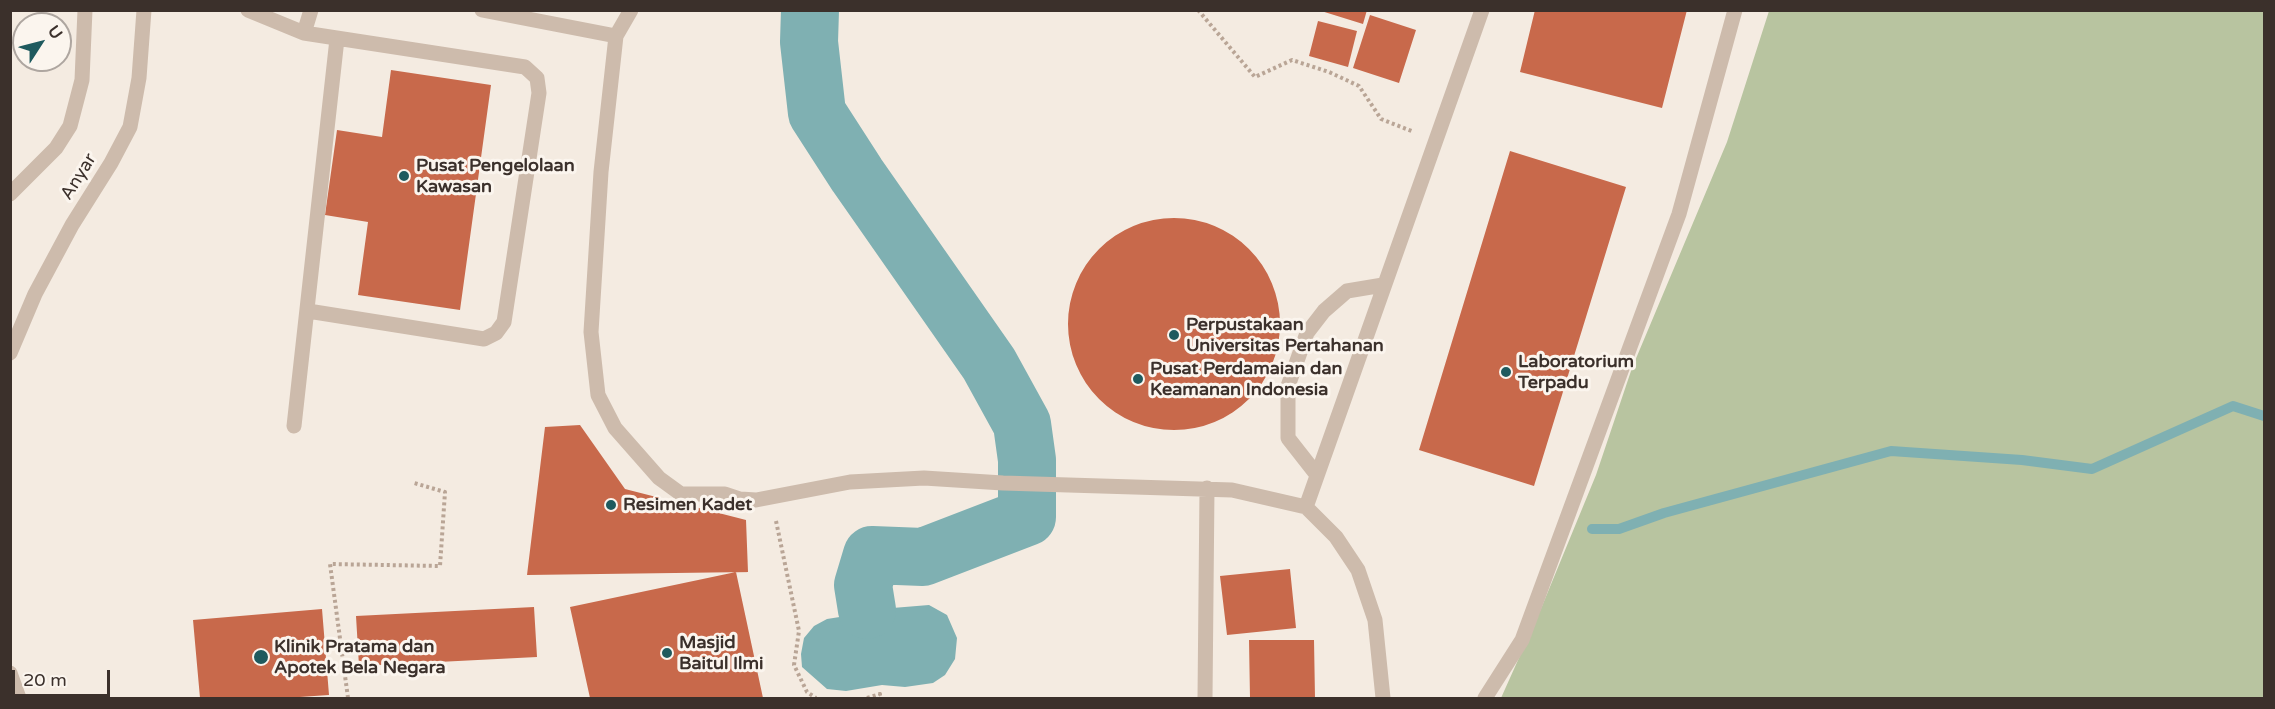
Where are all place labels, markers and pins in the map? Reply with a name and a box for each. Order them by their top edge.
place label: Pusat Pengelolaan Kawasan [416,155,575,198]
marker: Pusat Pengelolaan Kawasan [397,169,411,183]
place label: Perpustakaan Universitas Pertahanan [1186,314,1384,356]
marker: Perpustakaan Universitas Pertahanan [1167,328,1181,342]
place label: Laboratorium Terpadu [1518,351,1634,394]
place label: Pusat Perdamaian dan Keamanan Indonesia [1150,358,1342,400]
marker: Laboratorium Terpadu [1499,365,1513,379]
marker: Pusat Perdamaian dan Keamanan Indonesia [1131,372,1145,386]
place label: Resimen Kadet [623,494,752,516]
marker: Resimen Kadet [604,498,618,512]
place label: Masjid Baitul Ilmi [679,632,764,674]
place label: Klinik Pratama dan Apotek Bela Negara [274,636,446,678]
marker: Masjid Baitul Ilmi [660,646,674,660]
marker: Klinik Pratama dan Apotek Bela Negara [252,648,270,666]

